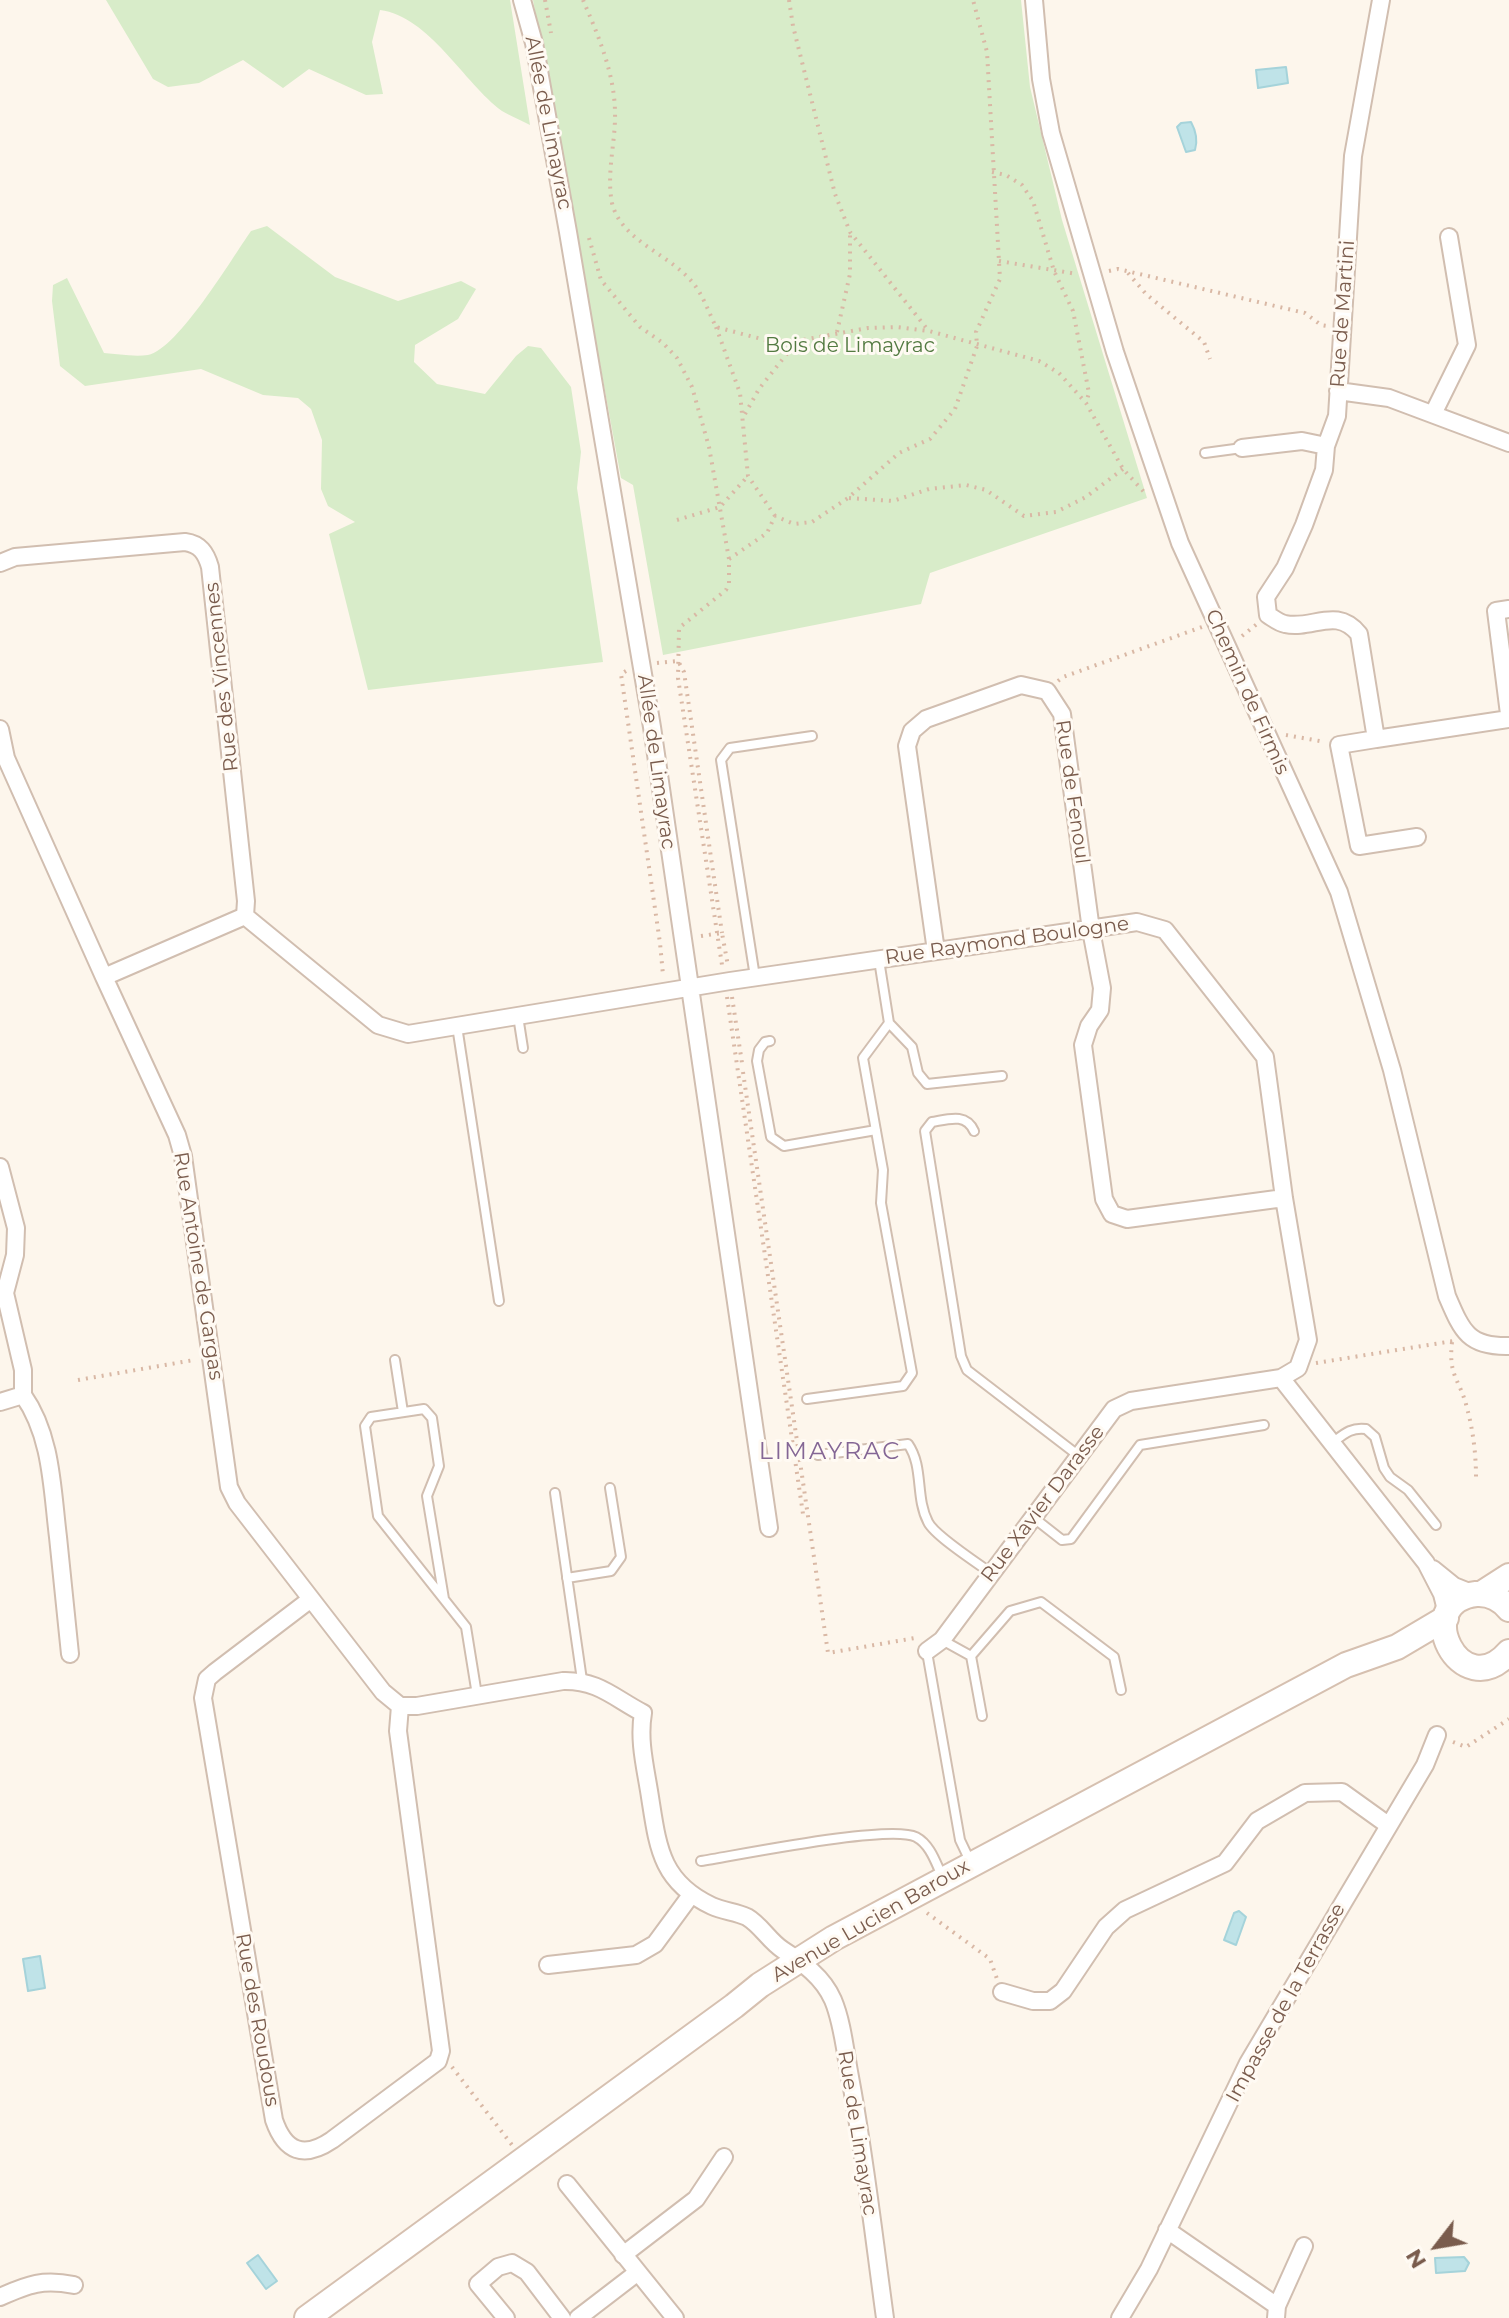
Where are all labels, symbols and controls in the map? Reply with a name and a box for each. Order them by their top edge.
street label: Allée de Limayrac [519,34,577,212]
street label: Rue de Martini [1326,239,1360,389]
park label: Bois de Limayrac [765,334,935,358]
street label: Rue des Vincennes [200,581,244,773]
street label: Chemin de Firmis [1200,606,1294,778]
street label: Allée de Limayrac [632,673,680,851]
street label: Rue de Fenoul [1050,718,1094,866]
street label: Rue Raymond Boulogne [883,912,1131,970]
street label: Rue Antoine de Gargas [168,1150,228,1382]
street label: Rue Xavier Darasse [976,1421,1110,1587]
district label: LIMAYRAC [759,1438,901,1466]
street label: Avenue Lucien Baroux [768,1855,974,1987]
street label: Impasse de la Terrasse [1221,1899,1351,2107]
street label: Rue des Roudous [230,1931,284,2109]
street label: Rue de Limayrac [832,2049,882,2217]
north arrow [1397,2206,1477,2286]
text: N [1400,2244,1432,2273]

